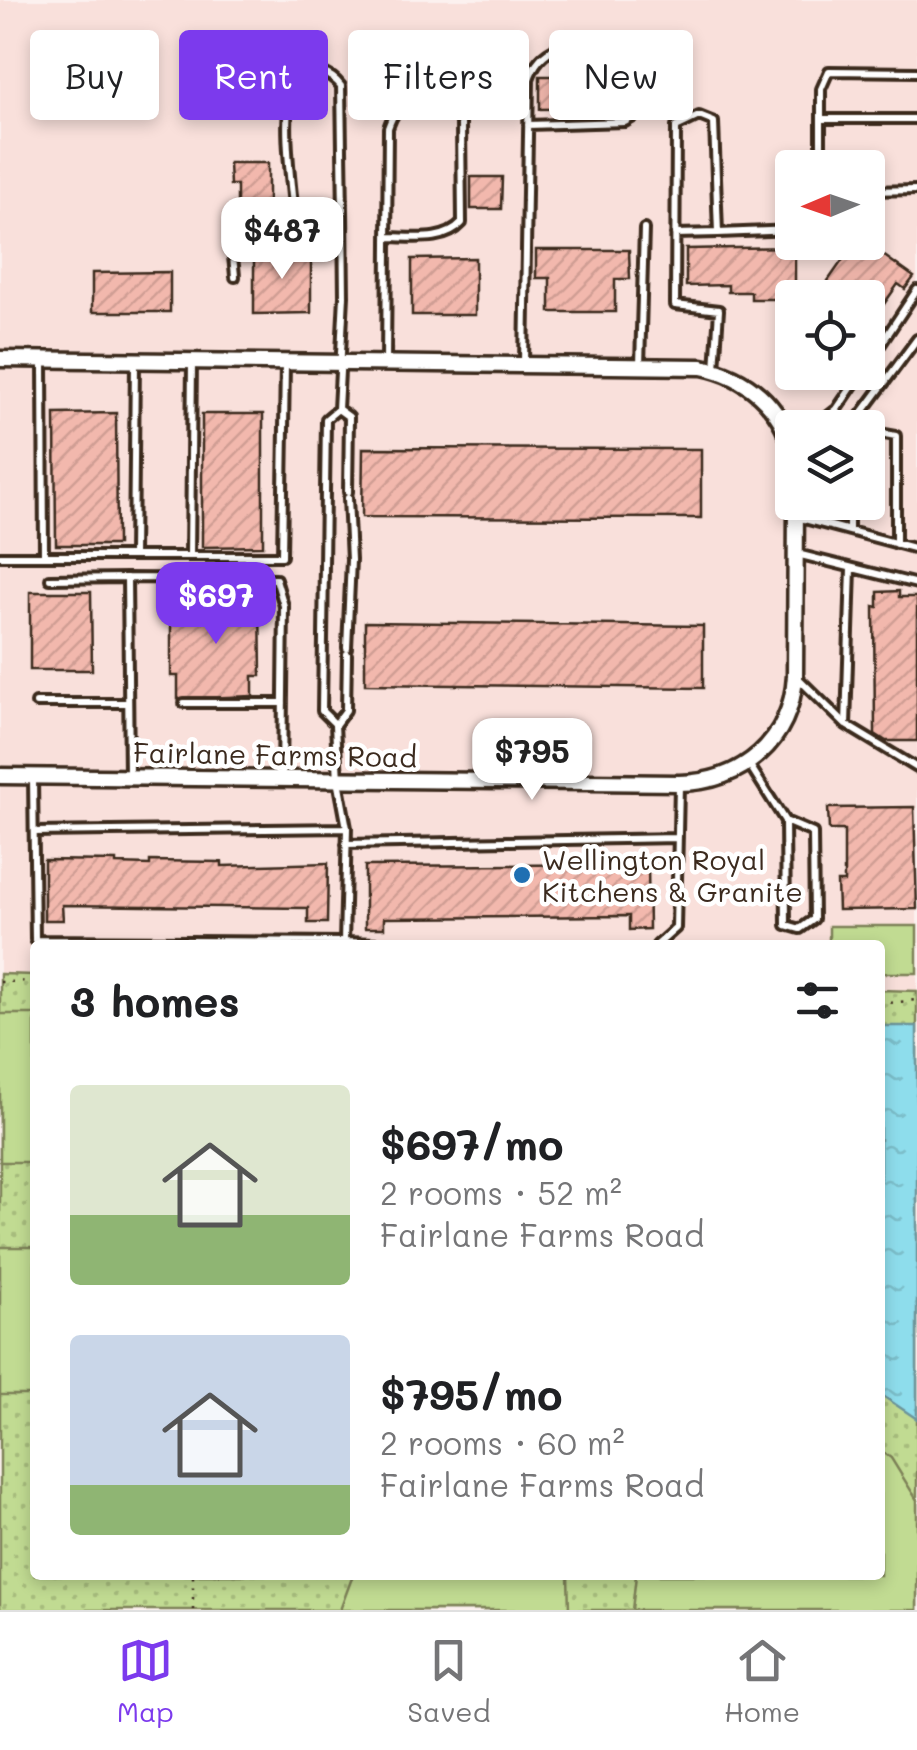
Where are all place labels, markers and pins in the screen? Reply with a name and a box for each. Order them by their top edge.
pin: $487 [223,197,341,282]
pin: $697 [157,562,275,647]
pin: $795 [473,718,591,803]
place label: Wellington Royal Kitchens & Granite [542,841,803,909]
marker: Wellington Royal Kitchens & Granite [511,864,533,886]

